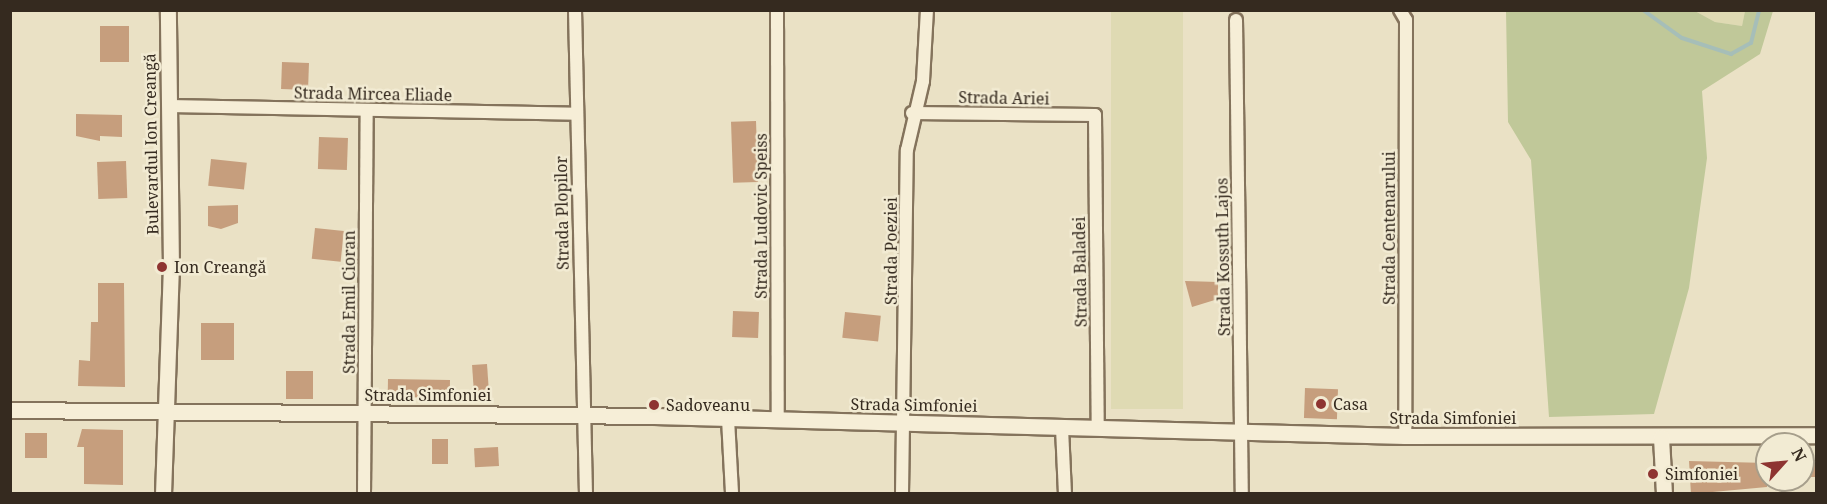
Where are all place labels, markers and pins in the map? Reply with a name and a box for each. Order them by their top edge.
place label: Ion Creangă [174,257,266,277]
marker: Ion Creangă [155,260,169,274]
place label: Casa [1333,394,1368,414]
place label: Sadoveanu [666,395,750,415]
marker: Casa [1314,397,1328,411]
marker: Sadoveanu [647,398,661,412]
place label: Simfoniei [1665,464,1738,484]
marker: Simfoniei [1646,467,1660,481]

